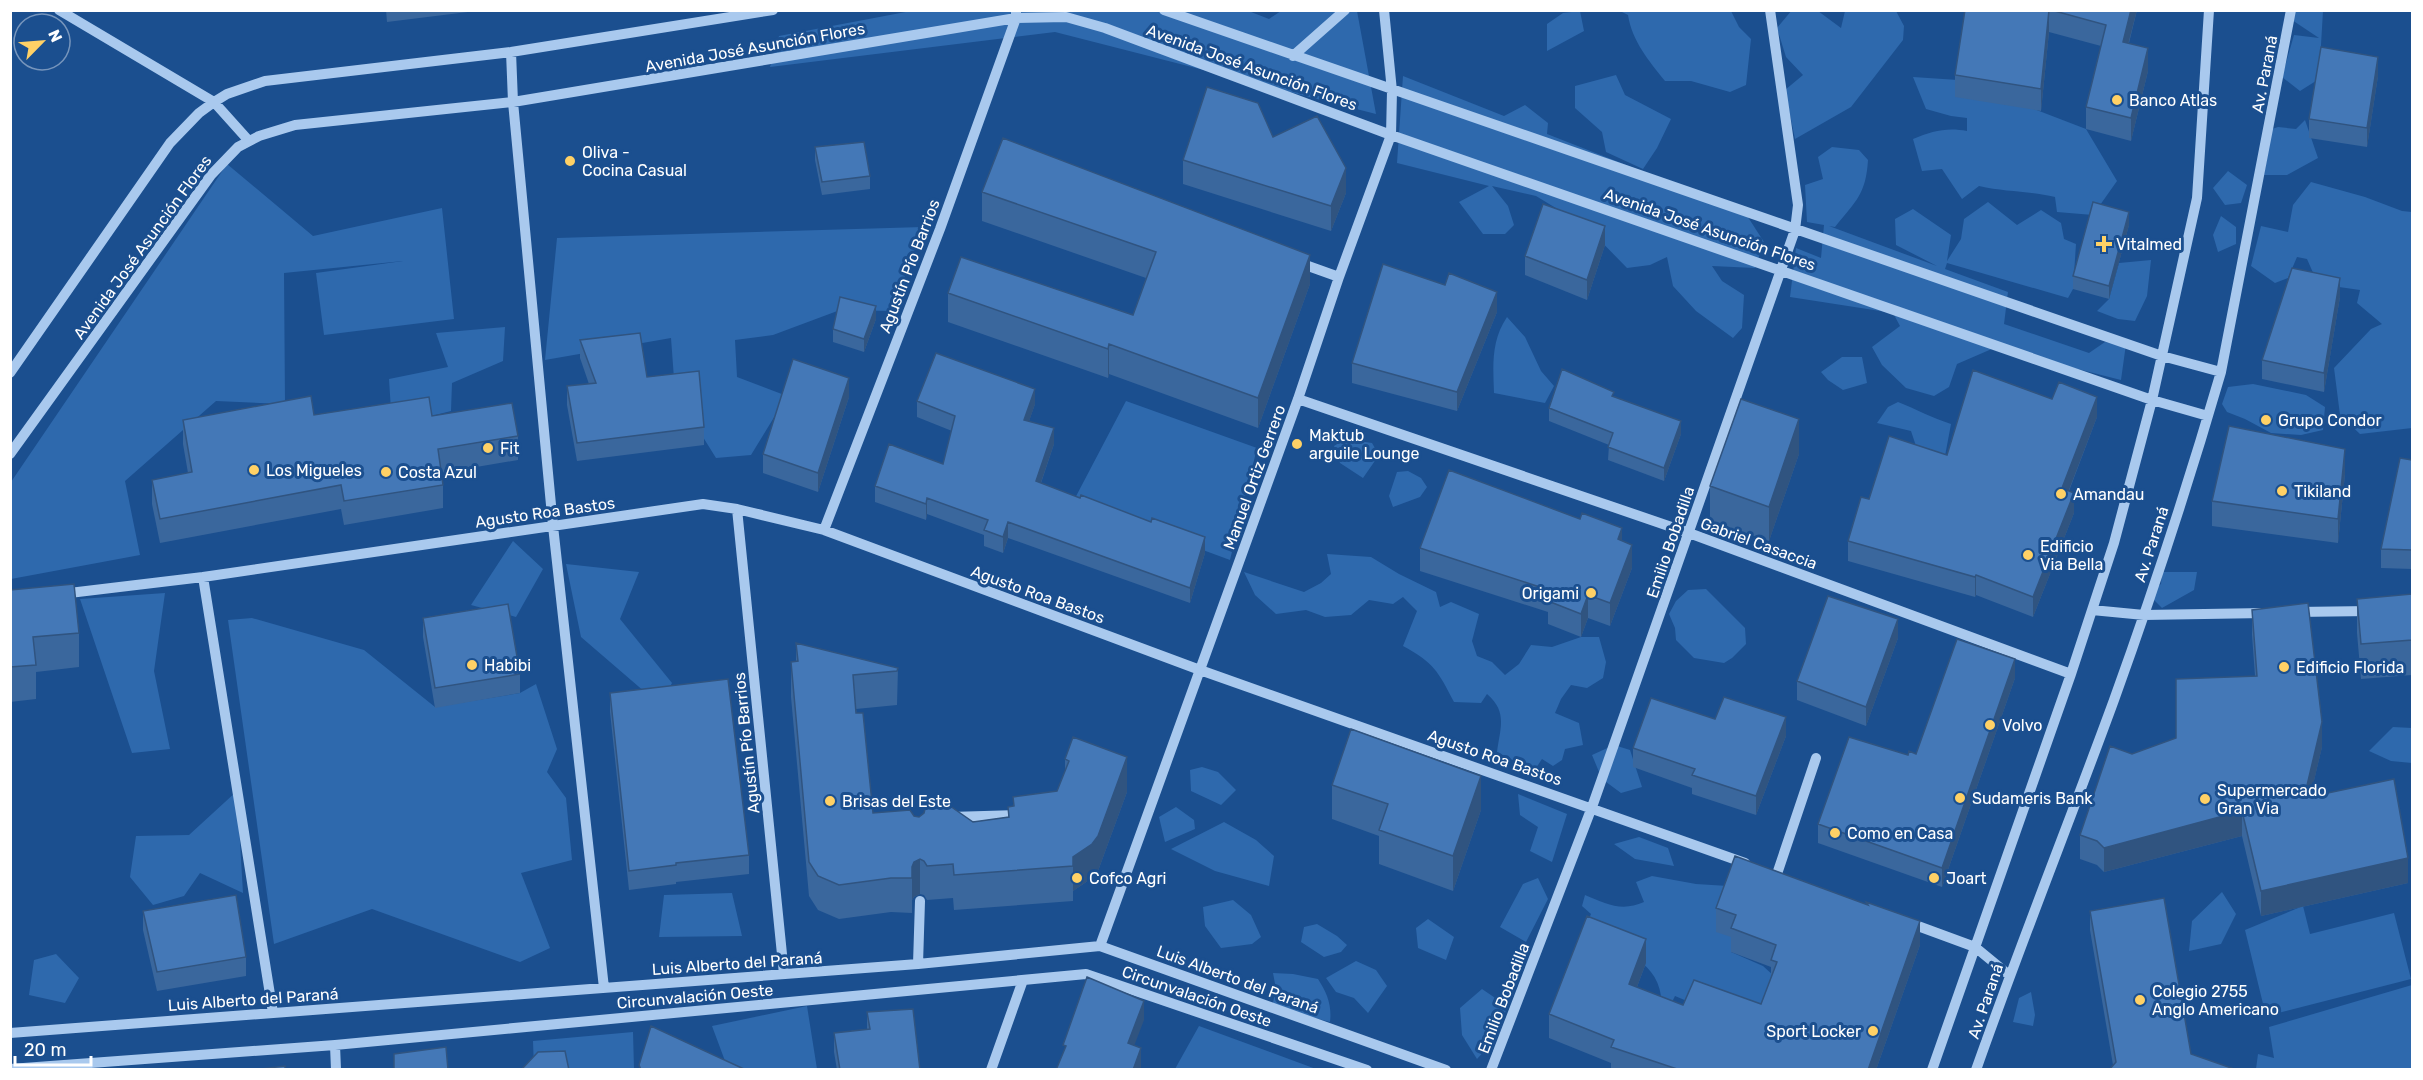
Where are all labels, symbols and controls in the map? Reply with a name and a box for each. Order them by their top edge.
north arrow [12,12,72,72]
street label: Avenida José Asunción Flores [644,19,866,76]
street label: Avenida José Asunción Flores [1144,20,1360,114]
text: N [44,27,66,45]
street label: Av. Paraná [2248,34,2281,114]
place label: Banco Atlas [2129,91,2217,110]
marker: Banco Atlas [2110,93,2124,107]
place label: Oliva - Cocina Casual [582,143,687,180]
street label: Avenida José Asunción Flores [69,152,216,343]
marker: Oliva - Cocina Casual [563,154,577,168]
street label: Avenida José Asunción Flores [1601,184,1818,275]
street label: Agustín Pío Barrios [875,197,944,336]
place label: Vitalmed [2116,235,2182,254]
marker: Vitalmed [2097,237,2111,251]
street label: Manuel Ortiz Gerrero [1219,402,1290,552]
place label: Grupo Condor [2278,411,2382,430]
marker: Grupo Condor [2259,413,2273,427]
place label: Maktub arguile Lounge [1309,426,1419,463]
marker: Maktub arguile Lounge [1290,437,1304,451]
place label: Fit [500,439,519,458]
marker: Fit [481,441,495,455]
place label: Los Migueles [266,461,362,480]
marker: Los Migueles [247,463,261,477]
place label: Costa Azul [398,463,477,482]
marker: Costa Azul [379,465,393,479]
place label: Tikiland [2294,482,2351,501]
street label: Emilio Bobadilla [1642,484,1698,601]
marker: Tikiland [2275,484,2289,498]
place label: Amandau [2073,485,2144,504]
marker: Amandau [2054,487,2068,501]
street label: Agusto Roa Bastos [474,493,616,532]
street label: Av. Paraná [2130,504,2173,584]
street label: Gabriel Casaccia [1698,514,1820,573]
place label: Edificio Via Bella [2040,537,2103,574]
marker: Edificio Via Bella [2021,548,2035,562]
street label: Agusto Roa Bastos [968,561,1107,627]
place label: Origami [1522,584,1579,603]
marker: Origami [1584,586,1598,600]
place label: Habibi [484,656,531,675]
marker: Habibi [465,658,479,672]
place label: Edificio Florida [2296,658,2404,677]
marker: Edificio Florida [2277,660,2291,674]
street label: Agustín Pío Barrios [730,671,763,814]
place label: Volvo [2002,716,2042,735]
marker: Volvo [1983,718,1997,732]
street label: Agusto Roa Bastos [1425,726,1565,789]
place label: Supermercado Gran Via [2217,781,2327,818]
place label: Sudameris Bank [1972,789,2093,808]
marker: Sudameris Bank [1953,791,1967,805]
place label: Brisas del Este [842,792,951,811]
marker: Supermercado Gran Via [2198,792,2212,806]
marker: Brisas del Este [823,794,837,808]
place label: Como en Casa [1847,824,1953,843]
marker: Como en Casa [1828,826,1842,840]
place label: Cofco Agri [1089,869,1166,888]
place label: Joart [1946,869,1987,888]
marker: Cofco Agri [1070,871,1084,885]
marker: Joart [1927,871,1941,885]
street label: Emilio Bobadilla [1474,940,1533,1056]
street label: Luis Alberto del Paraná [1154,941,1321,1018]
street label: Luis Alberto del Paraná [651,948,823,979]
street label: Av. Paraná [1964,961,2007,1041]
street label: Circunvalación Oeste [1119,962,1274,1031]
street label: Circunvalación Oeste [616,980,774,1013]
place label: Colegio 2755 Anglo Americano [2152,982,2279,1019]
street label: Luis Alberto del Paraná [167,984,339,1015]
marker: Colegio 2755 Anglo Americano [2133,993,2147,1007]
place label: Sport Locker [1766,1022,1861,1041]
marker: Sport Locker [1866,1024,1880,1038]
scale bar [15,1029,92,1067]
text: 20 m [24,1039,66,1061]

